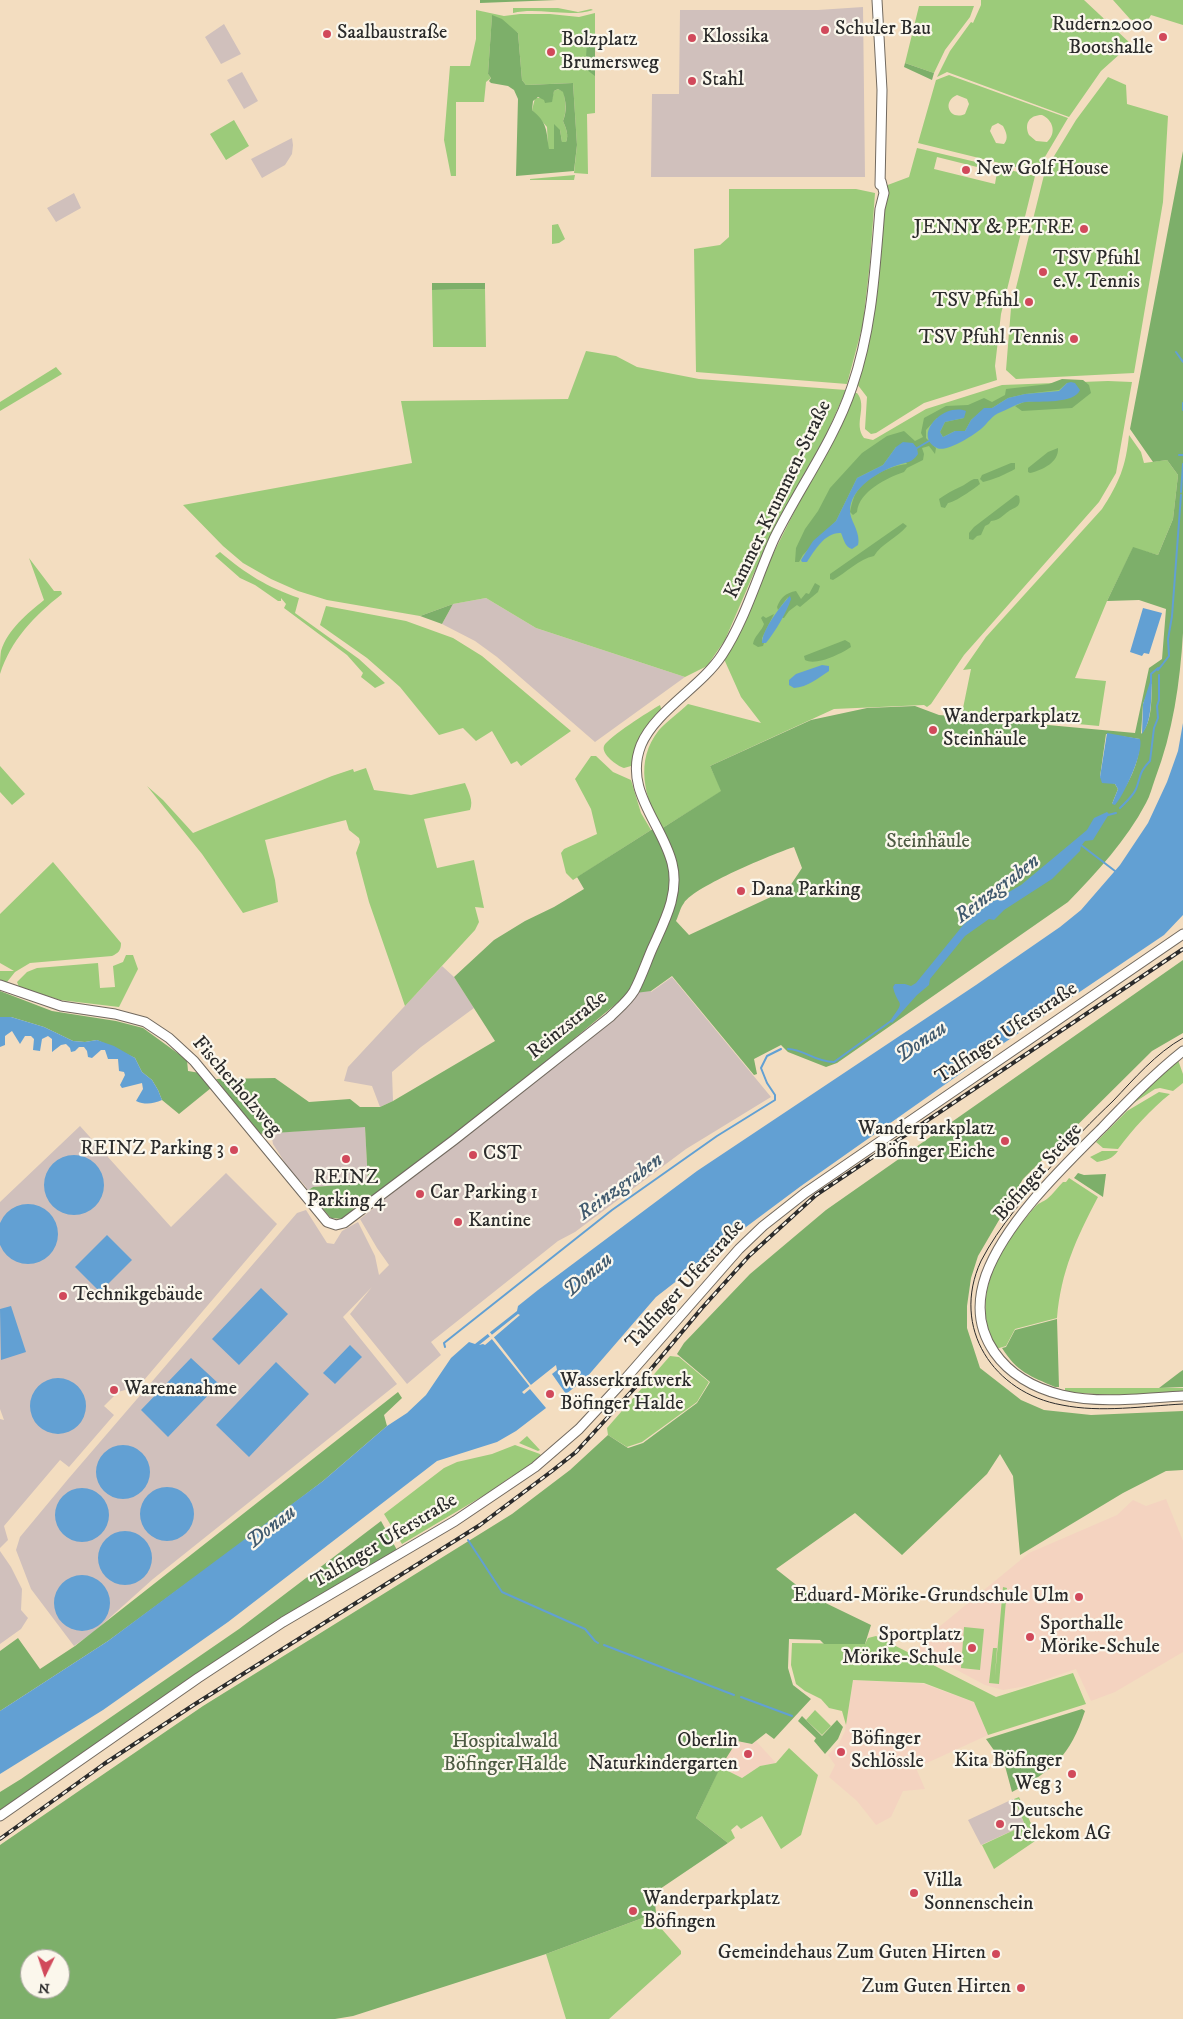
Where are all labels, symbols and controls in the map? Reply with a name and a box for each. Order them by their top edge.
place label: Rudern2000 Bootshalle [1052,14,1153,61]
place label: Schuler Bau [835,18,931,42]
place label: Saalbaustraße [337,22,447,46]
marker: Schuler Bau [819,24,831,36]
place label: Klossika [702,26,769,50]
marker: Saalbaustraße [321,28,333,40]
place label: Bolzplatz Brumersweg [561,29,659,76]
marker: Rudern2000 Bootshalle [1157,31,1169,43]
marker: Klossika [686,32,698,44]
marker: Bolzplatz Brumersweg [545,46,557,58]
place label: Stahl [702,69,744,93]
marker: Stahl [686,75,698,87]
place label: New Golf House [976,158,1108,182]
marker: New Golf House [960,164,972,176]
place label: JENNY & PETRE [914,217,1074,241]
marker: JENNY & PETRE [1078,223,1090,235]
place label: TSV Pfuhl e.V. Tennis [1053,248,1140,295]
marker: TSV Pfuhl e.V. Tennis [1037,266,1049,278]
place label: TSV Pfuhl [932,290,1019,314]
marker: TSV Pfuhl [1023,296,1035,308]
place label: TSV Pfuhl Tennis [919,327,1064,351]
marker: TSV Pfuhl Tennis [1068,333,1080,345]
street label: Kammer-Krummen-Straße [721,397,837,603]
place label: Wanderparkplatz Steinhäule [943,706,1080,753]
marker: Wanderparkplatz Steinhäule [927,724,939,736]
park label: Steinhäule [886,831,970,855]
water label: Reinzgraben [951,850,1045,930]
place label: Dana Parking [751,879,860,903]
marker: Dana Parking [735,885,747,897]
street label: Talfinger Uferstraße [932,978,1082,1090]
street label: Reinzstraße [523,987,613,1065]
water label: Donau [891,1017,953,1069]
street label: Fischerholzweg [186,1032,286,1142]
place label: Wanderparkplatz Böfinger Eiche [858,1118,995,1165]
street label: Böfinger Steige [990,1119,1088,1227]
marker: Wanderparkplatz Böfinger Eiche [999,1135,1011,1147]
place label: REINZ Parking 3 [80,1138,224,1162]
place label: CST [483,1143,522,1167]
marker: REINZ Parking 3 [228,1144,240,1156]
water label: Reinzgraben [573,1148,669,1228]
marker: CST [467,1149,479,1161]
marker: REINZ Parking 4 [340,1153,352,1165]
place label: REINZ Parking 4 [307,1167,385,1214]
place label: Car Parking 1 [430,1182,538,1206]
marker: Car Parking 1 [414,1188,426,1200]
place label: Kantine [468,1210,531,1234]
street label: Talfinger Uferstraße [622,1215,750,1355]
marker: Kantine [452,1216,464,1228]
water label: Donau [559,1248,619,1304]
place label: Technikgebäude [73,1284,203,1308]
marker: Technikgebäude [57,1290,69,1302]
place label: Wasserkraftwerk Böfinger Halde [560,1370,692,1417]
place label: Warenanahme [124,1378,237,1402]
marker: Warenanahme [108,1384,120,1396]
marker: Wasserkraftwerk Böfinger Halde [544,1388,556,1400]
street label: Talfinger Uferstraße [308,1489,462,1595]
water label: Donau [242,1501,302,1555]
place label: Eduard-Mörike-Grundschule Ulm [793,1585,1069,1609]
marker: Eduard-Mörike-Grundschule Ulm [1073,1591,1085,1603]
place label: Sporthalle Mörike-Schule [1040,1613,1160,1660]
place label: Sportplatz Mörike-Schule [842,1624,962,1671]
marker: Sporthalle Mörike-Schule [1024,1631,1036,1643]
marker: Sportplatz Mörike-Schule [966,1642,978,1654]
place label: Böfinger Schlössle [851,1728,924,1775]
place label: Oberlin Naturkindergarten [588,1730,738,1777]
park label: Hospitalwald Böfinger Halde [443,1731,567,1778]
marker: Böfinger Schlössle [835,1746,847,1758]
marker: Oberlin Naturkindergarten [742,1748,754,1760]
place label: Kita Böfinger Weg 3 [954,1750,1062,1797]
marker: Kita Böfinger Weg 3 [1066,1768,1078,1780]
place label: Deutsche Telekom AG [1010,1800,1111,1847]
marker: Deutsche Telekom AG [994,1818,1006,1830]
place label: Villa Sonnenschein [924,1870,1033,1917]
marker: Villa Sonnenschein [908,1887,920,1899]
place label: Wanderparkplatz Böfingen [643,1888,780,1935]
marker: Wanderparkplatz Böfingen [627,1905,639,1917]
place label: Gemeindehaus Zum Guten Hirten [718,1942,986,1966]
marker: Gemeindehaus Zum Guten Hirten [990,1948,1002,1960]
north arrow [20,1949,70,1999]
place label: Zum Guten Hirten [862,1976,1011,2000]
text: N [38,1979,50,1997]
marker: Zum Guten Hirten [1015,1982,1027,1994]

